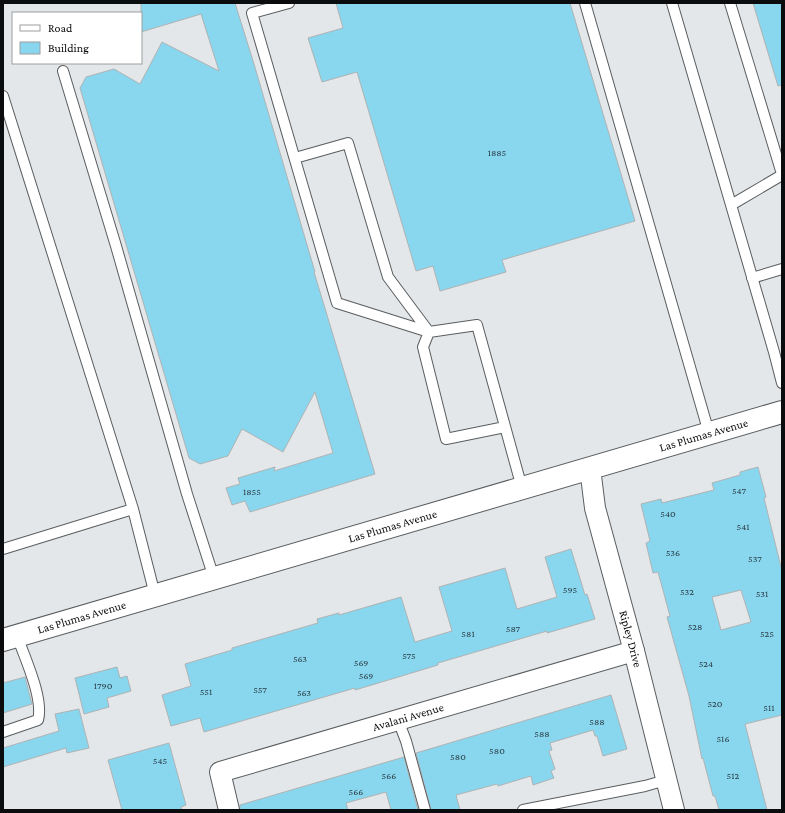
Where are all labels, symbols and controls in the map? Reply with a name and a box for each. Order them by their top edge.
legend [12,12,142,64]
text: Road [48,21,73,35]
text: Building [48,41,89,55]
house number: 1885 [488,147,507,158]
street label: Las Plumas Avenue [658,415,750,455]
house number: 547 [732,485,746,496]
house number: 1855 [243,486,261,497]
street label: Las Plumas Avenue [347,506,439,546]
house number: 540 [660,508,676,519]
house number: 541 [736,521,750,532]
house number: 536 [666,547,680,558]
house number: 537 [748,553,762,564]
house number: 595 [563,584,577,595]
house number: 532 [680,586,694,597]
house number: 531 [756,588,768,599]
street label: Las Plumas Avenue [36,597,128,637]
street label: Ripley Drive [616,609,645,669]
house number: 528 [688,621,702,632]
house number: 587 [506,623,521,634]
house number: 581 [461,628,475,639]
house number: 525 [760,628,774,639]
house number: 575 [402,650,416,661]
house number: 563 [293,653,307,664]
house number: 569 [354,657,368,668]
house number: 524 [699,658,713,669]
house number: 569 [359,670,373,681]
house number: 1790 [94,680,113,691]
house number: 557 [253,684,267,695]
house number: 551 [200,686,212,697]
house number: 563 [297,687,311,698]
house number: 520 [708,698,723,709]
street label: Avalani Avenue [371,700,445,734]
house number: 511 [763,702,775,713]
house number: 588 [589,716,605,727]
house number: 588 [534,728,550,739]
house number: 516 [716,733,730,744]
house number: 580 [489,745,505,756]
house number: 580 [450,751,466,762]
house number: 545 [153,755,168,766]
house number: 566 [382,770,396,781]
house number: 512 [727,770,740,781]
house number: 566 [349,786,363,797]

